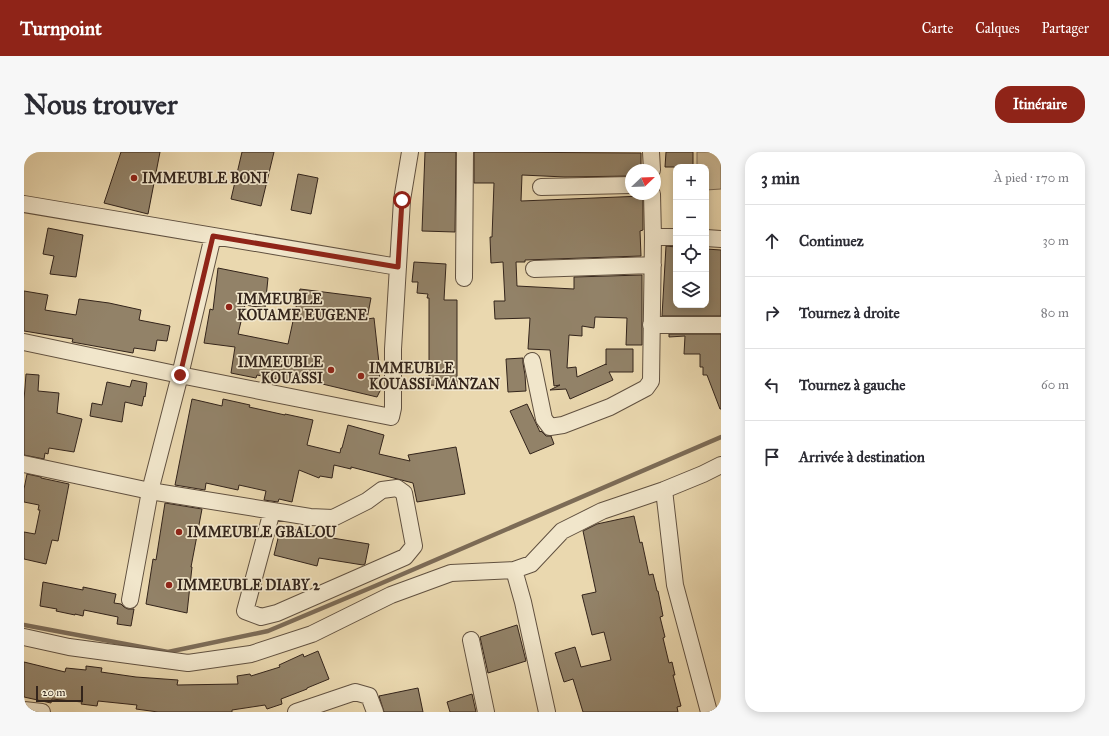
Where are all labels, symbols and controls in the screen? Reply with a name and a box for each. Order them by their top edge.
text: Turnpoint [20,17,102,40]
text: Carte [922,20,953,37]
text: Calques [975,20,1020,37]
text: Partager [1042,20,1089,37]
button: Itinéraire [995,86,1085,123]
text: Nous trouver [24,87,177,122]
north arrow [625,164,661,200]
map controls [673,164,709,308]
button: + [673,164,709,200]
text: 3 min [761,168,800,189]
place label: IMMEUBLE BONI [142,170,268,187]
text: À pied · 170 m [994,170,1069,186]
marker: IMMEUBLE BONI [129,173,139,183]
route start [393,191,411,209]
button: − [673,200,709,236]
icon: ahead [761,230,783,252]
text: Continuez [799,232,864,250]
text: 30 m [1043,233,1069,249]
button: locate [673,236,709,272]
button: layers [673,272,709,308]
place label: IMMEUBLE KOUAME EUGENE [237,291,368,324]
marker: IMMEUBLE KOUAME EUGENE [224,302,234,312]
icon: right [761,302,783,324]
text: Tournez à droite [799,304,900,322]
text: 80 m [1041,305,1069,321]
place label: IMMEUBLE KOUASSI [238,354,323,387]
place label: IMMEUBLE KOUASSI MANZAN [369,360,500,393]
marker: IMMEUBLE KOUASSI [326,365,336,375]
route end [171,366,189,384]
marker: IMMEUBLE KOUASSI MANZAN [356,371,366,381]
icon: left [761,374,783,396]
text: Tournez à gauche [799,376,906,394]
text: 60 m [1041,377,1069,393]
icon: arrive [761,446,783,468]
text: Arrivée à destination [799,448,925,466]
place label: IMMEUBLE GBALOU [187,524,337,541]
marker: IMMEUBLE GBALOU [174,527,184,537]
place label: IMMEUBLE DIABY 2 [177,577,321,594]
marker: IMMEUBLE DIABY 2 [164,580,174,590]
scale bar [36,684,83,703]
text: 20 m [42,686,65,699]

